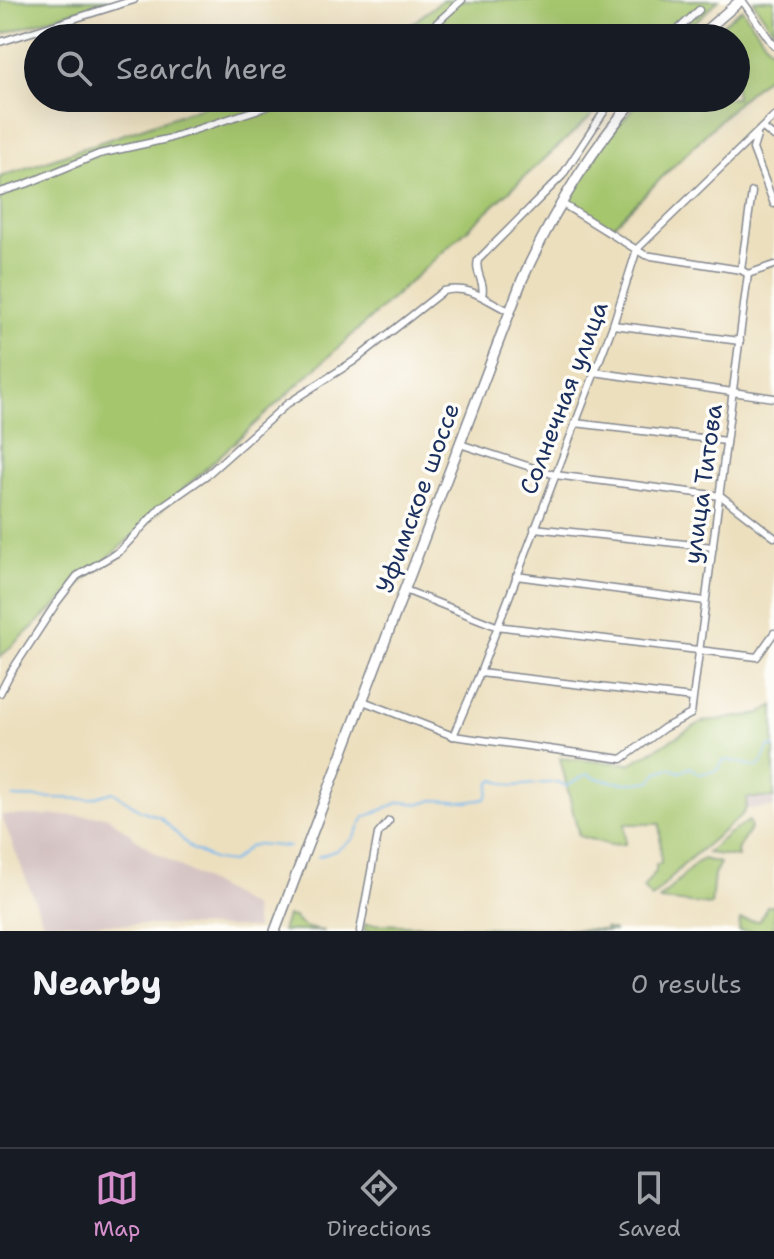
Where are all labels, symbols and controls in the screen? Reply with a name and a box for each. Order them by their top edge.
search box [24,24,750,112]
icon: search [52,46,96,90]
text: Search here [116,48,287,89]
street label: Солнечная улица [512,297,616,499]
street label: Уфимское шоссе [369,399,467,597]
street label: улица Титова [676,402,730,566]
text: Nearby [32,960,162,1006]
text: 0 results [630,966,742,1001]
tab: Map [93,1166,140,1243]
tab: Directions [327,1166,432,1243]
tab: Saved [618,1166,681,1243]

